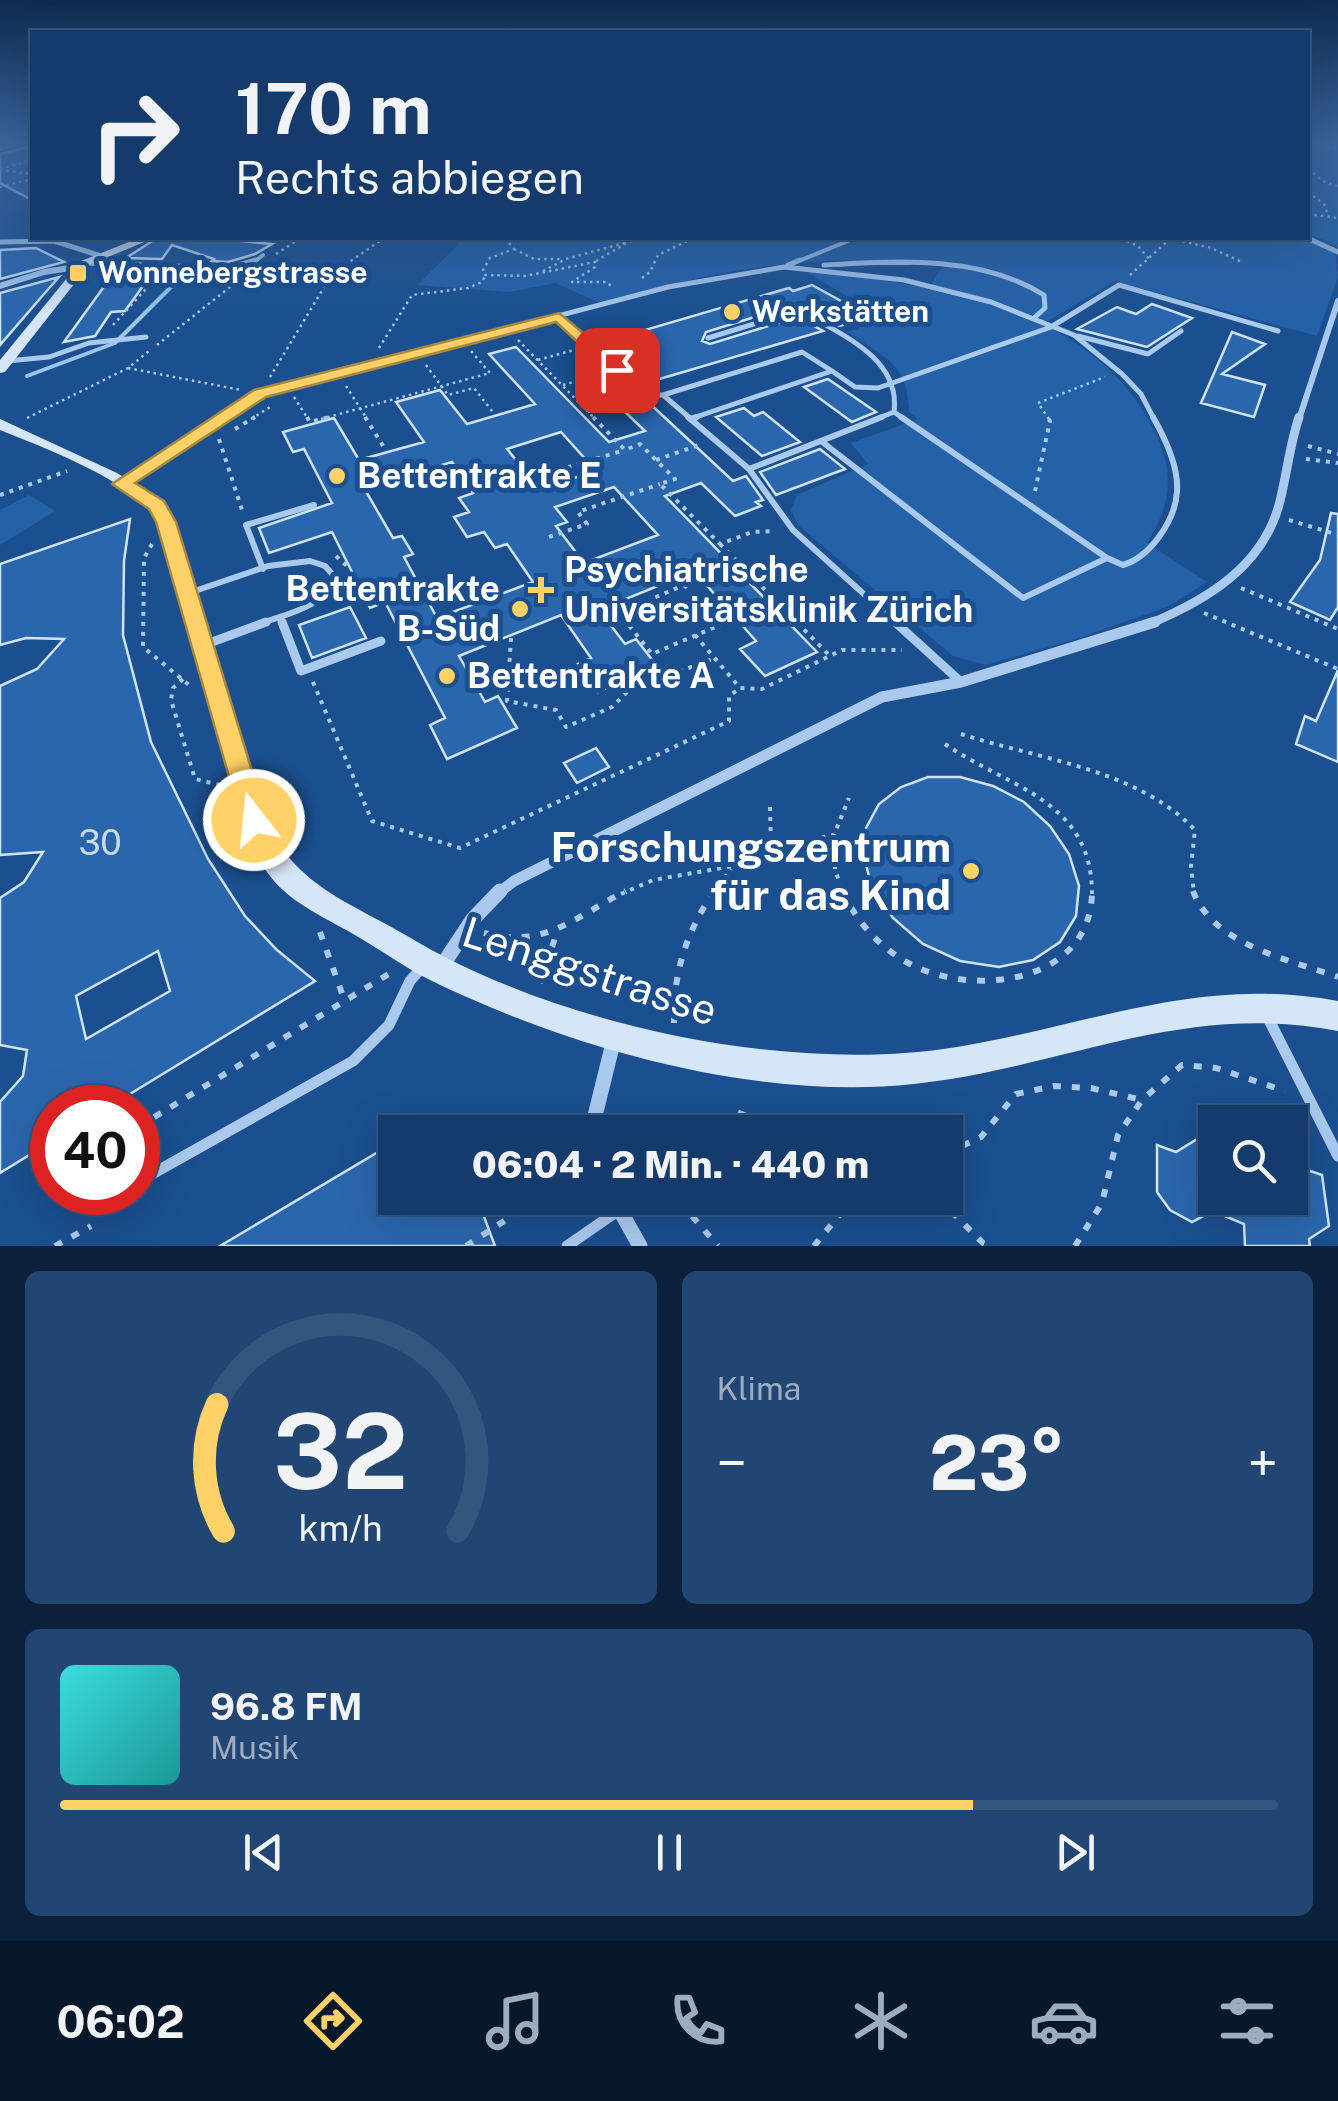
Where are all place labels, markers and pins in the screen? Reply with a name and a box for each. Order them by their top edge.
place label: Wonnebergstrasse [98,254,368,290]
marker: Wonnebergstrasse [67,262,89,284]
place label: Werkstätten [752,293,929,329]
marker: Werkstätten [721,301,743,323]
pin [575,328,660,413]
place label: Bettentrakte E [357,455,601,496]
marker: Bettentrakte E [326,465,348,487]
place label: Psychiatrische Universitätsklinik Zürich [564,549,973,630]
place label: Bettentrakte B-Süd [286,568,500,649]
marker: Psychiatrische Universitätsklinik Zürich [528,577,554,603]
marker: Bettentrakte B-Süd [509,598,531,620]
place label: Bettentrakte A [467,655,715,696]
marker: Bettentrakte A [436,665,458,687]
place label: Forschungszentrum für das Kind [551,822,951,919]
marker: Forschungszentrum für das Kind [960,860,982,882]

